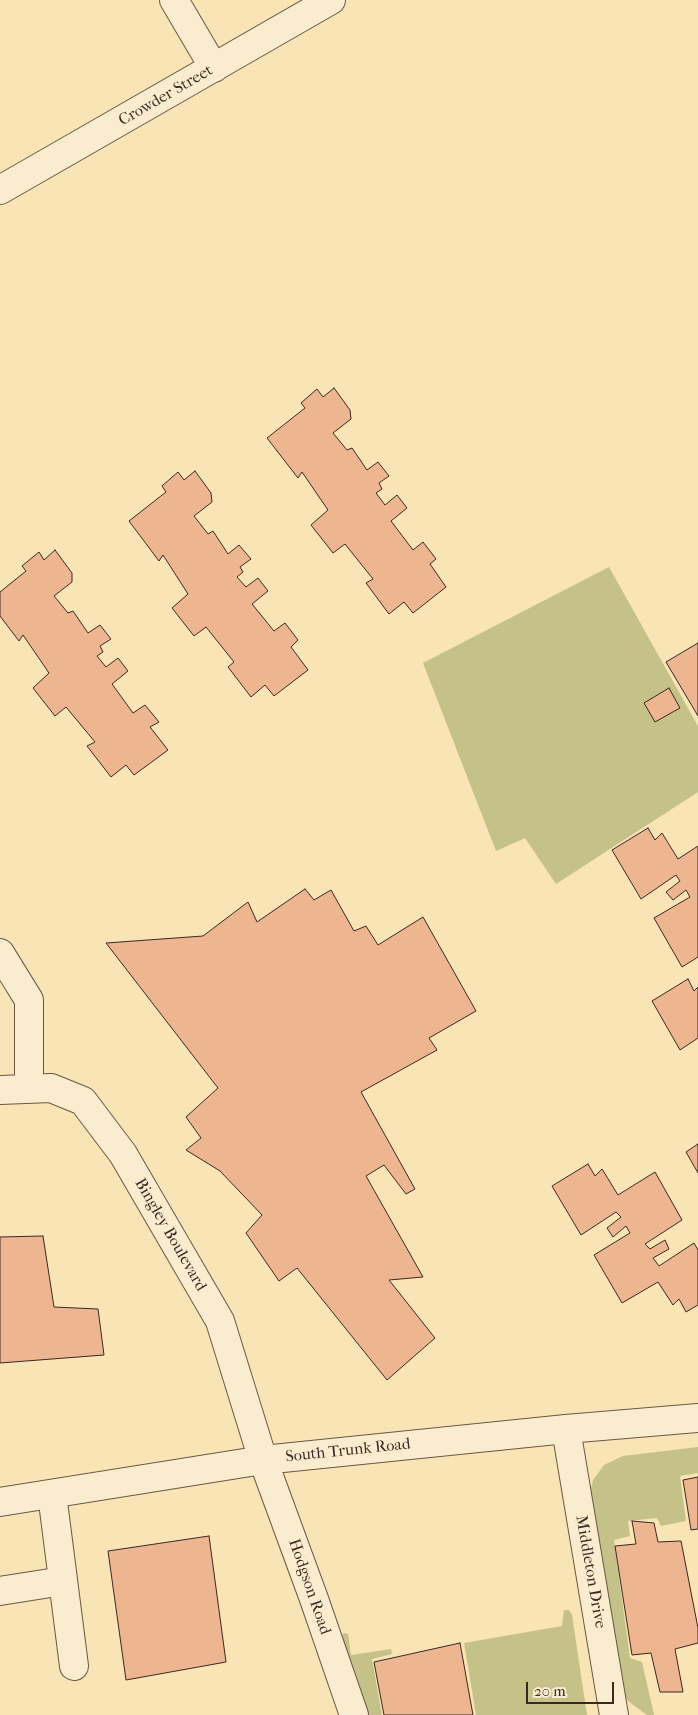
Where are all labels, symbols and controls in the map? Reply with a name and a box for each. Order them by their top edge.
street label: Crowder Street [115,61,217,131]
street label: Bingley Boulevard [130,1175,210,1295]
street label: South Trunk Road [285,1435,411,1467]
street label: Middleton Drive [571,1514,609,1630]
street label: Hodgson Road [284,1537,334,1637]
scale bar [528,1672,616,1704]
text: 20 m [534,1682,566,1700]

